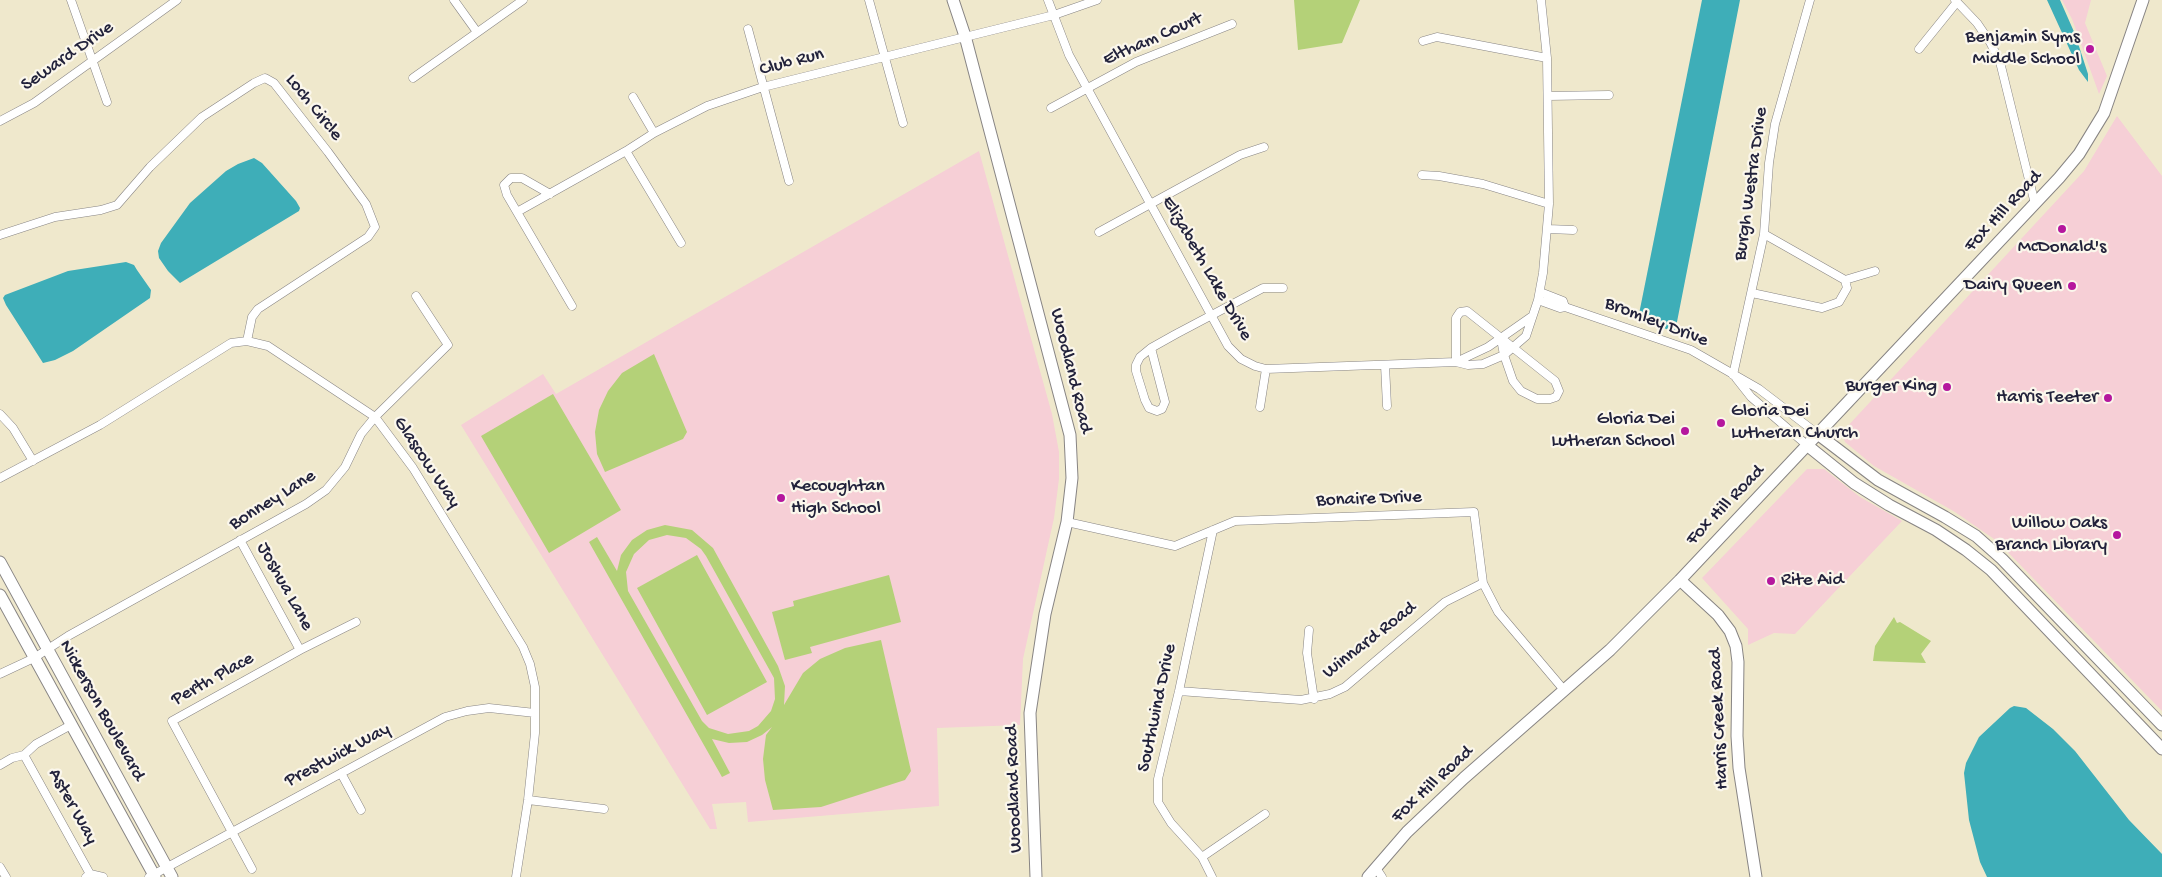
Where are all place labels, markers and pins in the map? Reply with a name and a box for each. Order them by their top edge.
place label: Benjamin Syms Middle School [1966,27,2080,71]
marker: Benjamin Syms Middle School [2084,43,2096,55]
marker: McDonald's [2056,223,2068,235]
place label: McDonald's [2018,237,2106,259]
place label: Dairy Queen [1964,275,2062,297]
marker: Dairy Queen [2066,280,2078,292]
place label: Burger King [1845,376,1937,398]
marker: Burger King [1941,381,1953,393]
place label: Harris Teeter [1996,387,2098,409]
marker: Harris Teeter [2102,392,2114,404]
place label: Gloria Dei Lutheran Church [1731,401,1858,445]
place label: Gloria Dei Lutheran School [1551,409,1675,453]
marker: Gloria Dei Lutheran Church [1715,417,1727,429]
marker: Gloria Dei Lutheran School [1679,425,1691,437]
place label: Kecoughtan High School [791,476,885,520]
marker: Kecoughtan High School [775,492,787,504]
place label: Willow Oaks Branch Library [1995,513,2107,557]
marker: Willow Oaks Branch Library [2111,529,2123,541]
place label: Rite Aid [1781,570,1844,592]
marker: Rite Aid [1765,575,1777,587]

